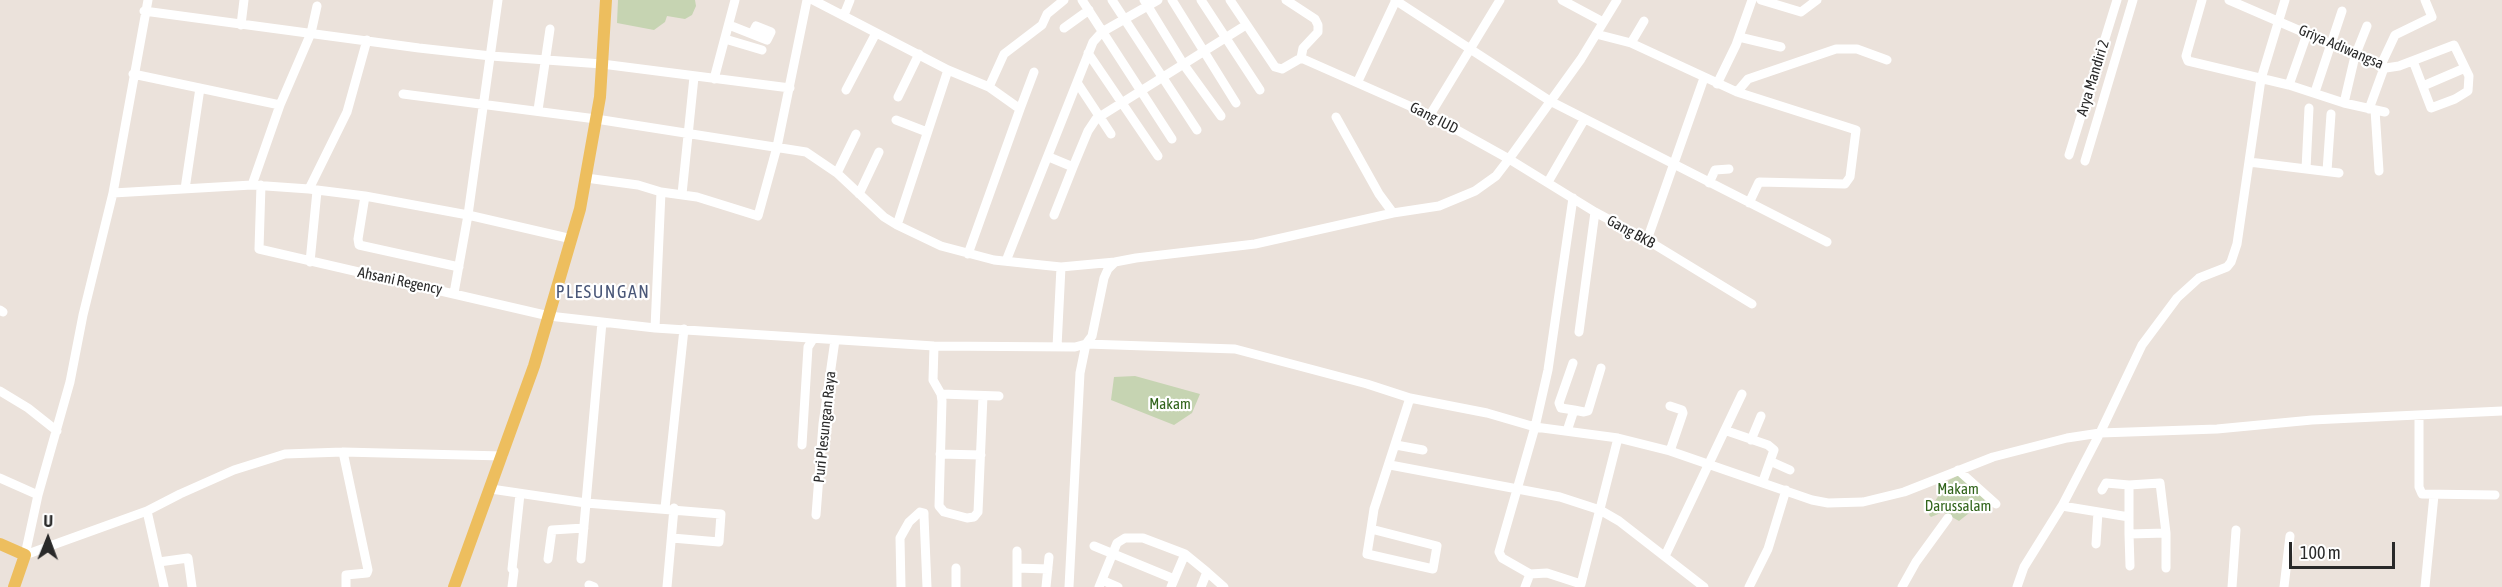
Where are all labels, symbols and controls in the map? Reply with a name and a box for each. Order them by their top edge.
street label: Griya Adiwangsa [2296,21,2386,73]
street label: Arya Mandiri 2 [2073,38,2113,118]
street label: Gang IUD [1407,98,1461,138]
street label: Gang BKB [1604,211,1658,253]
street label: Ahsani Regency [356,263,444,299]
district label: PLESUNGAN [556,281,650,303]
street label: Puri Plesungan Raya [810,370,840,484]
park label: Makam [1149,395,1191,413]
park label: Makam Darussalam [1925,480,1991,515]
north arrow [18,509,78,569]
text: U [43,512,53,530]
scale bar [2292,530,2398,568]
text: 100 m [2300,542,2341,563]

